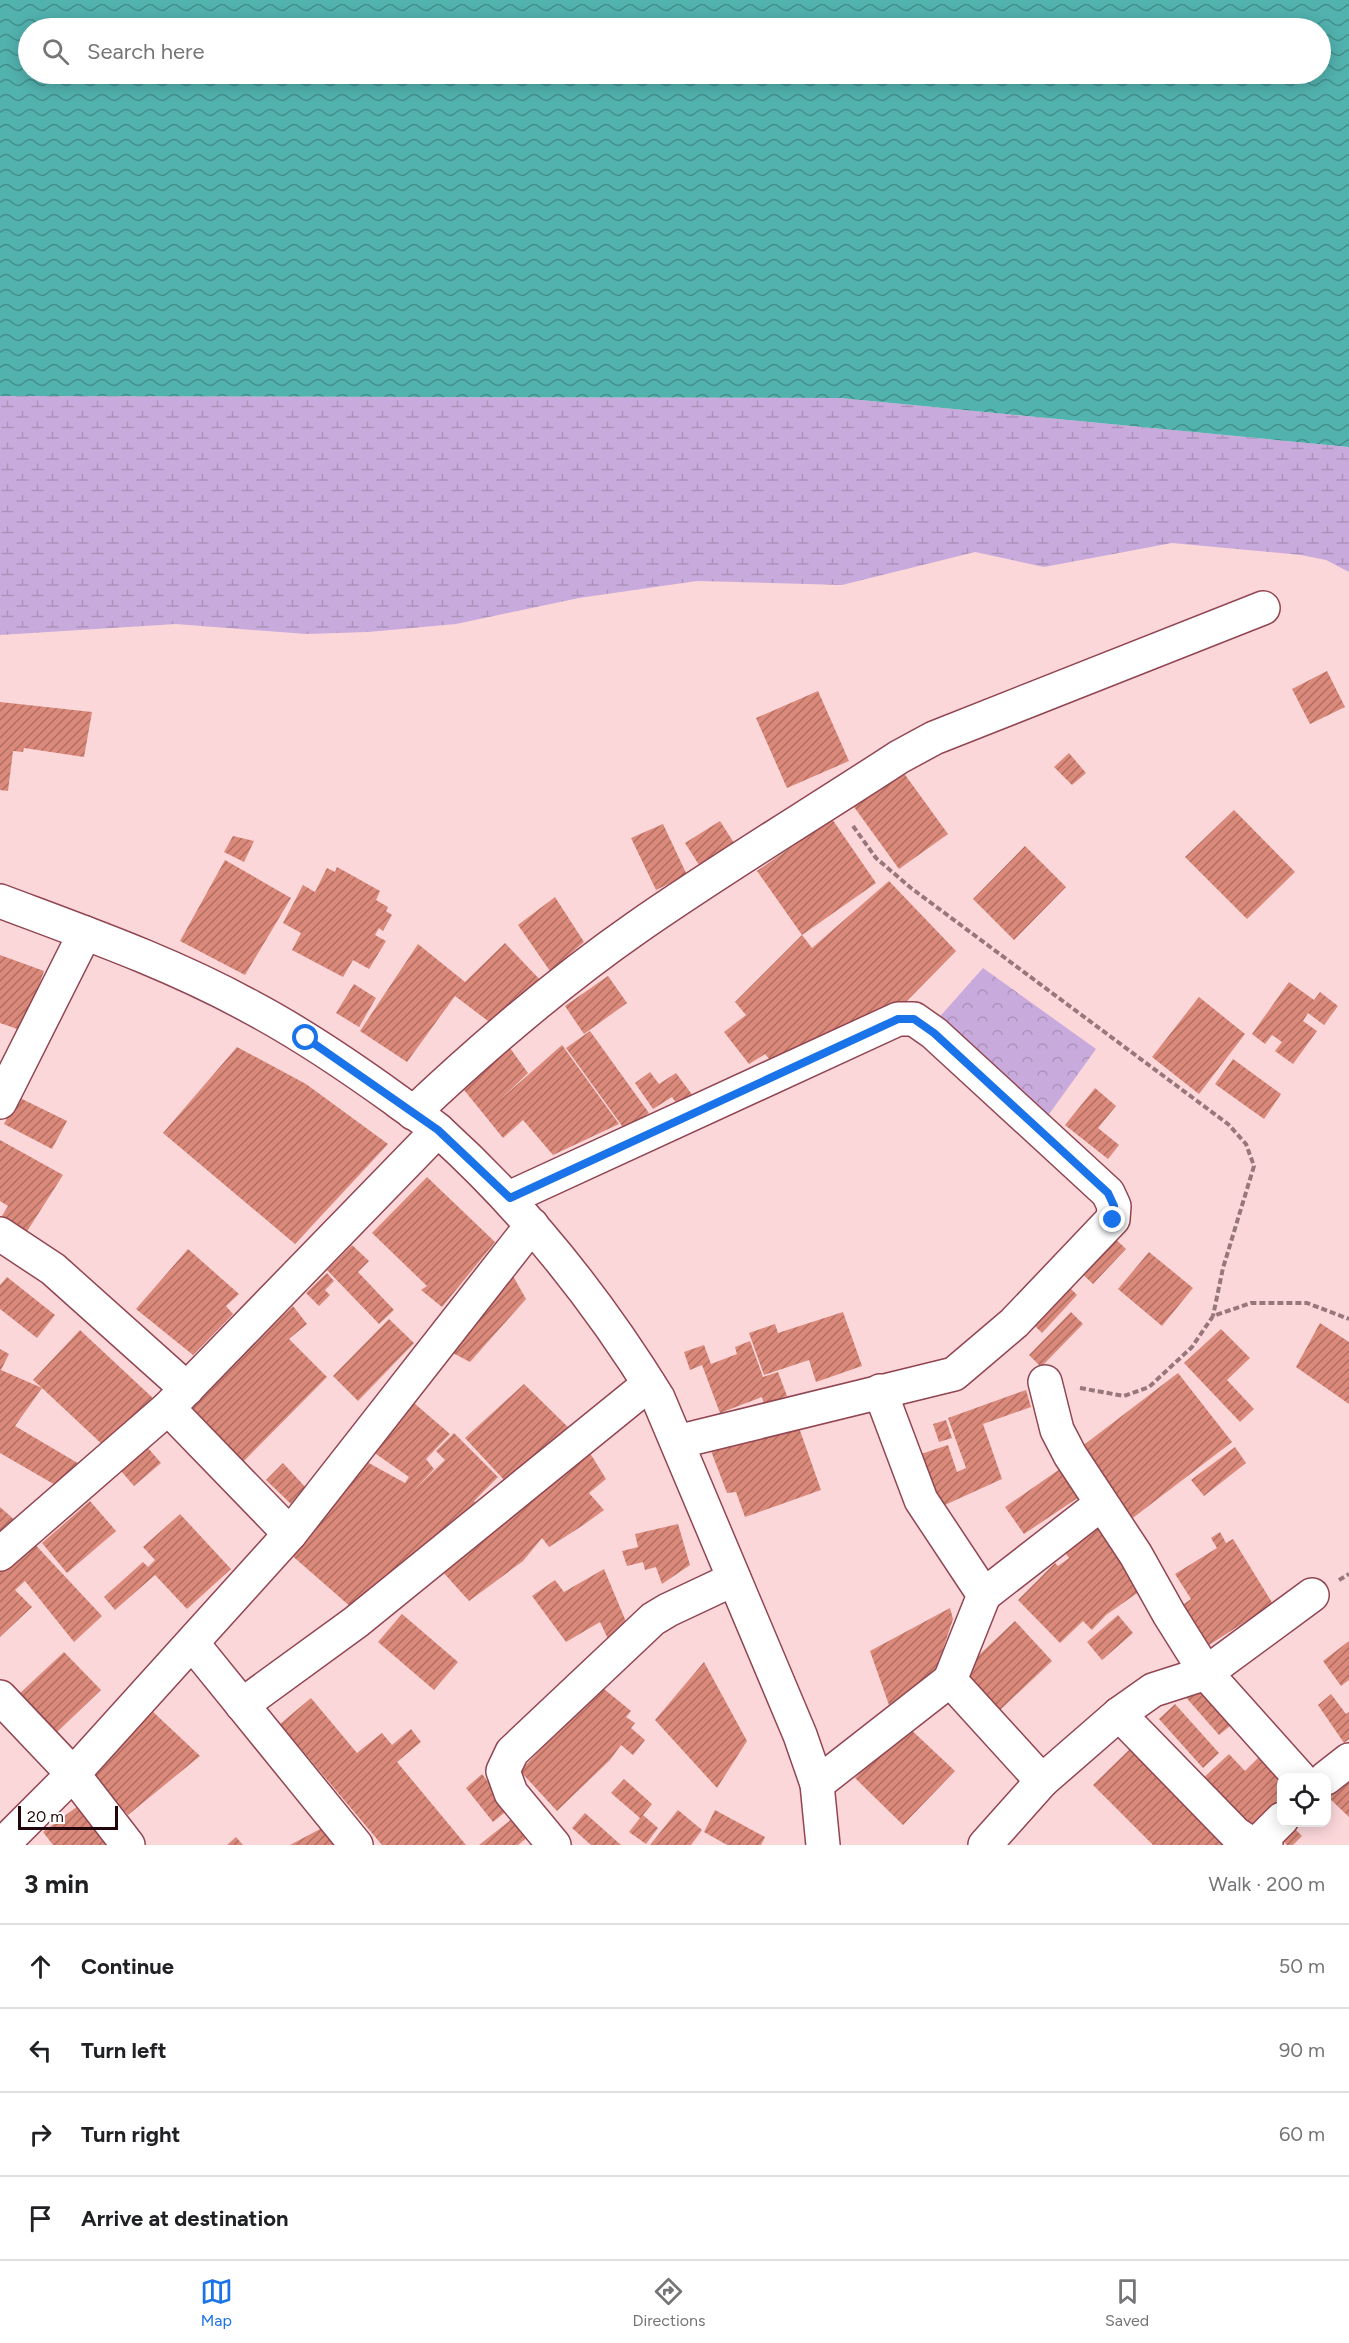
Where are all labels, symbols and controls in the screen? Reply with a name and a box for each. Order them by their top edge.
search box [18,18,1331,84]
icon: search [39,35,72,68]
text: Search here [87,38,205,65]
route start [292,1024,318,1050]
route end [1099,1206,1125,1232]
map controls [1277,1773,1331,1827]
button: locate [1277,1773,1331,1827]
scale bar [18,1803,118,1830]
text: 20 m [27,1807,64,1826]
text: 3 min [24,1868,89,1900]
text: Walk · 200 m [1209,1872,1325,1896]
icon: ahead [24,1950,57,1983]
text: Continue [81,1953,174,1980]
text: 50 m [1279,1954,1325,1978]
icon: left [24,2034,57,2067]
text: Turn left [81,2037,167,2064]
text: 90 m [1279,2038,1325,2062]
icon: right [24,2118,57,2151]
text: Turn right [81,2121,180,2148]
text: 60 m [1279,2122,1325,2146]
icon: arrive [24,2202,57,2235]
text: Arrive at destination [81,2205,289,2232]
tab: Map [200,2275,233,2330]
tab: Directions [632,2275,705,2330]
tab: Saved [1105,2275,1149,2330]

